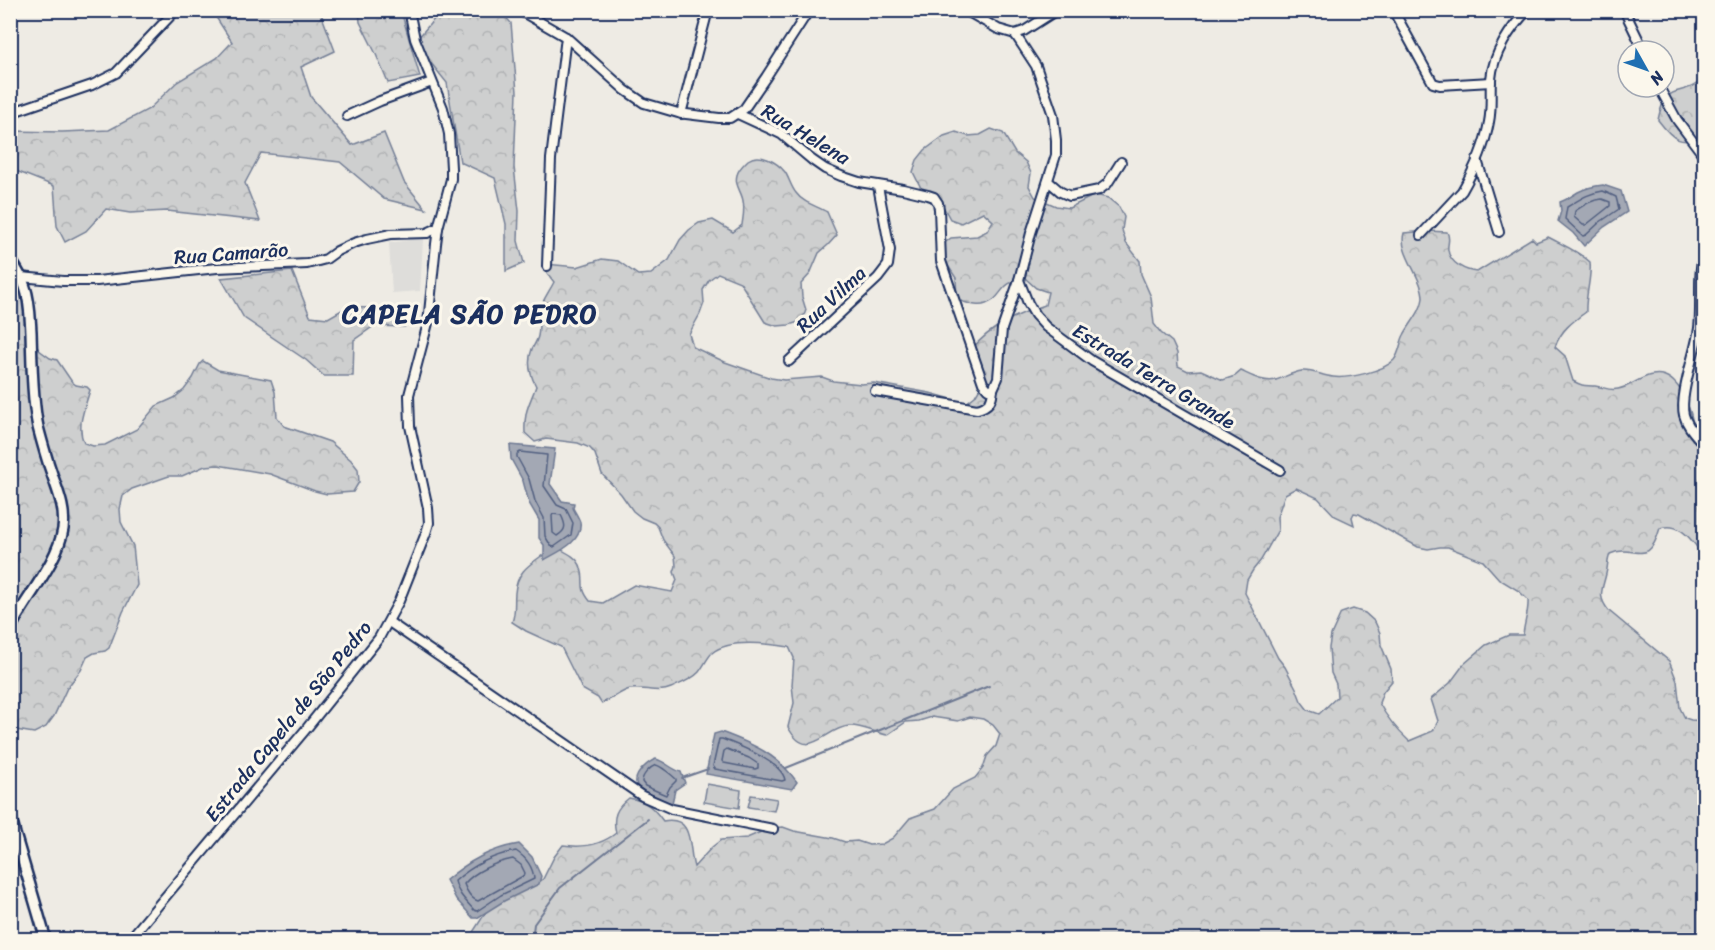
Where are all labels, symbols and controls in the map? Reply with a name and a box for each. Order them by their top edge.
north arrow [1616,39,1676,99]
text: N [1642,64,1672,93]
street label: Rua Helena [754,94,858,175]
street label: Rua Camarão [173,232,289,275]
street label: Rua Vilma [788,257,875,342]
district label: CAPELA SÃO PEDRO [341,291,598,337]
street label: Estrada Terra Grande [1065,314,1242,439]
street label: Estrada Capela de São Pedro [196,613,381,830]

